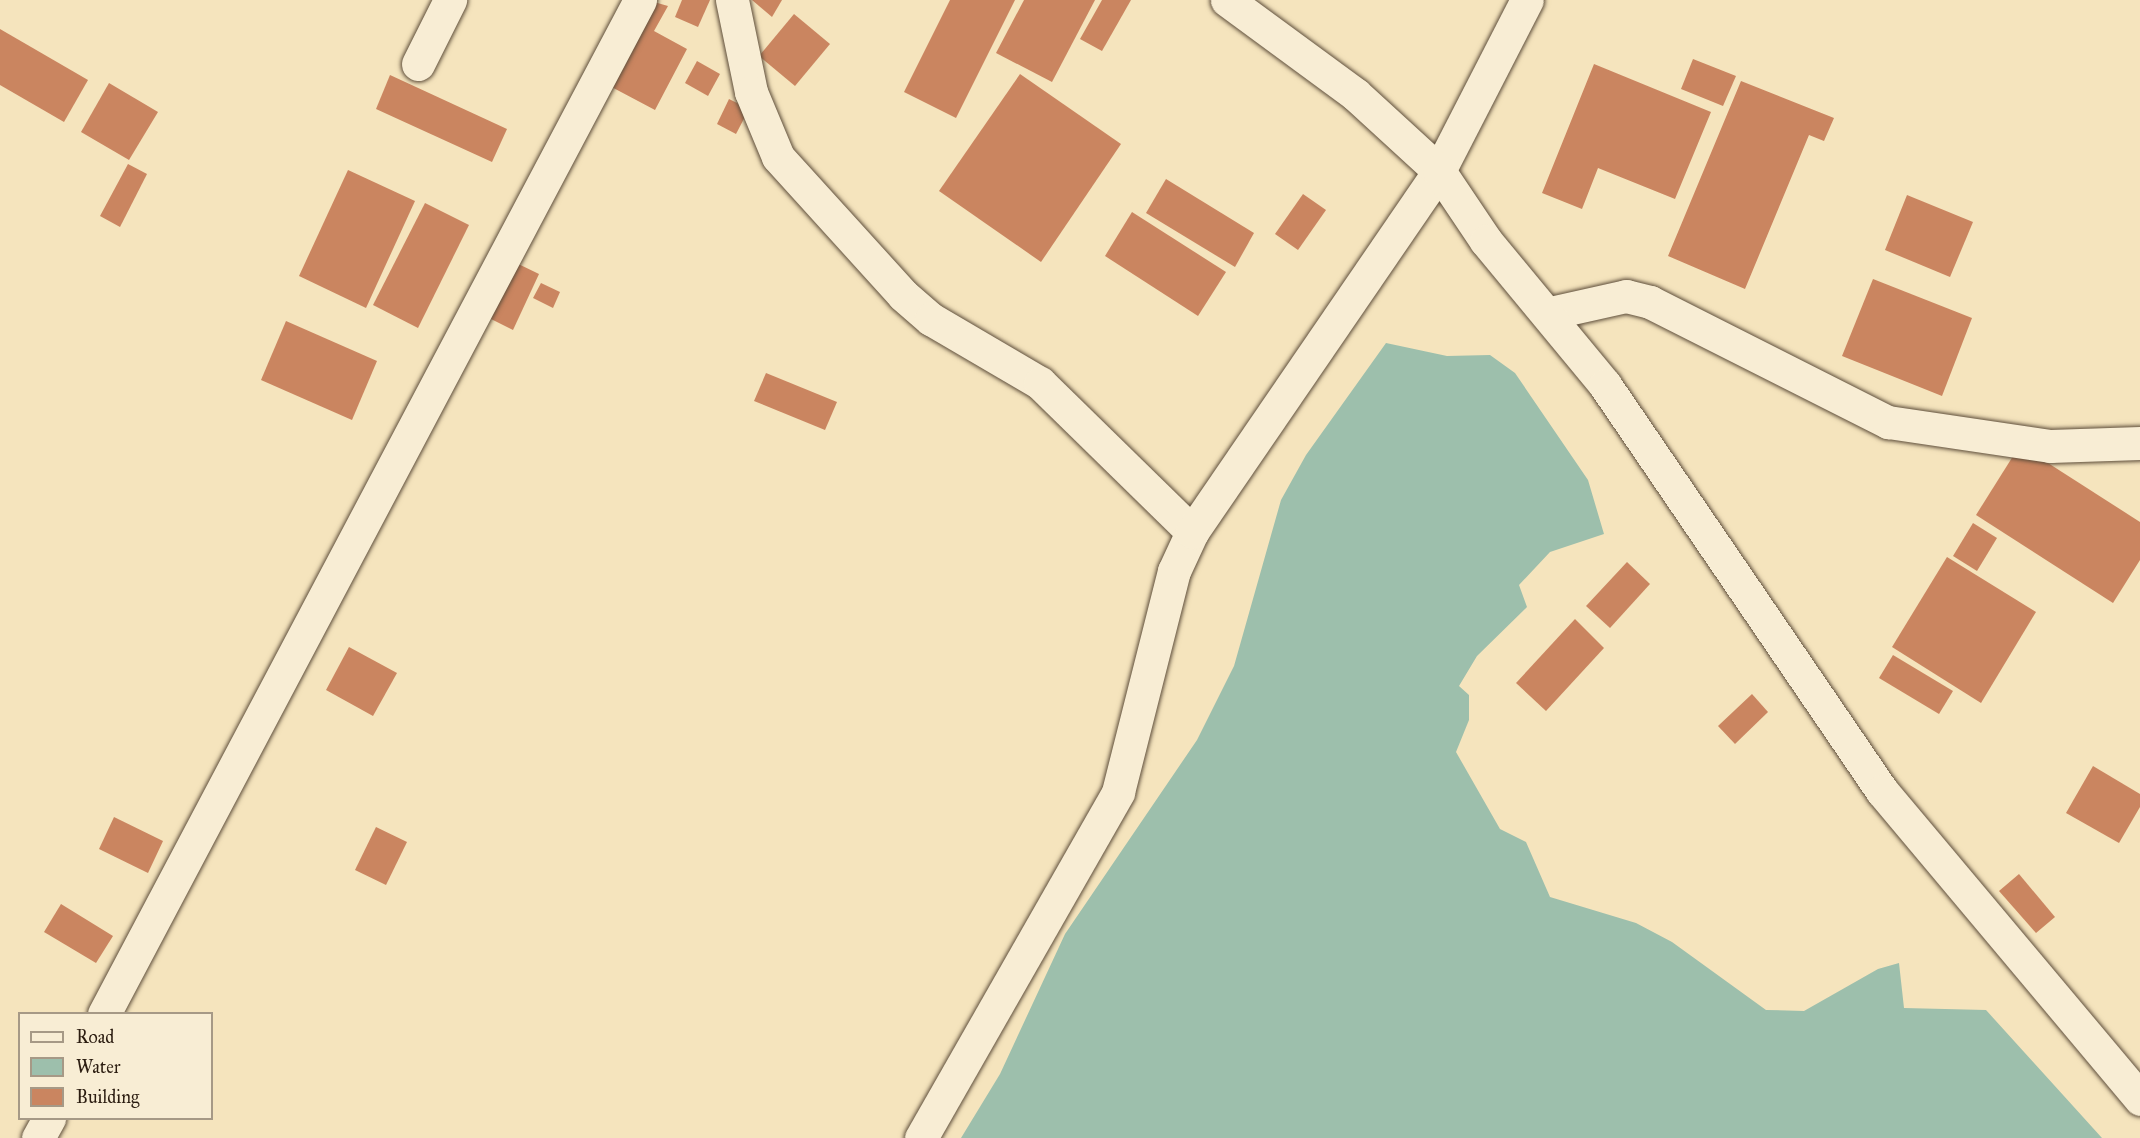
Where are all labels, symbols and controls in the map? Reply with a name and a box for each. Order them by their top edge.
legend [18,1012,213,1120]
text: Road [76,1026,114,1048]
text: Water [76,1056,120,1078]
text: Building [76,1086,139,1108]

